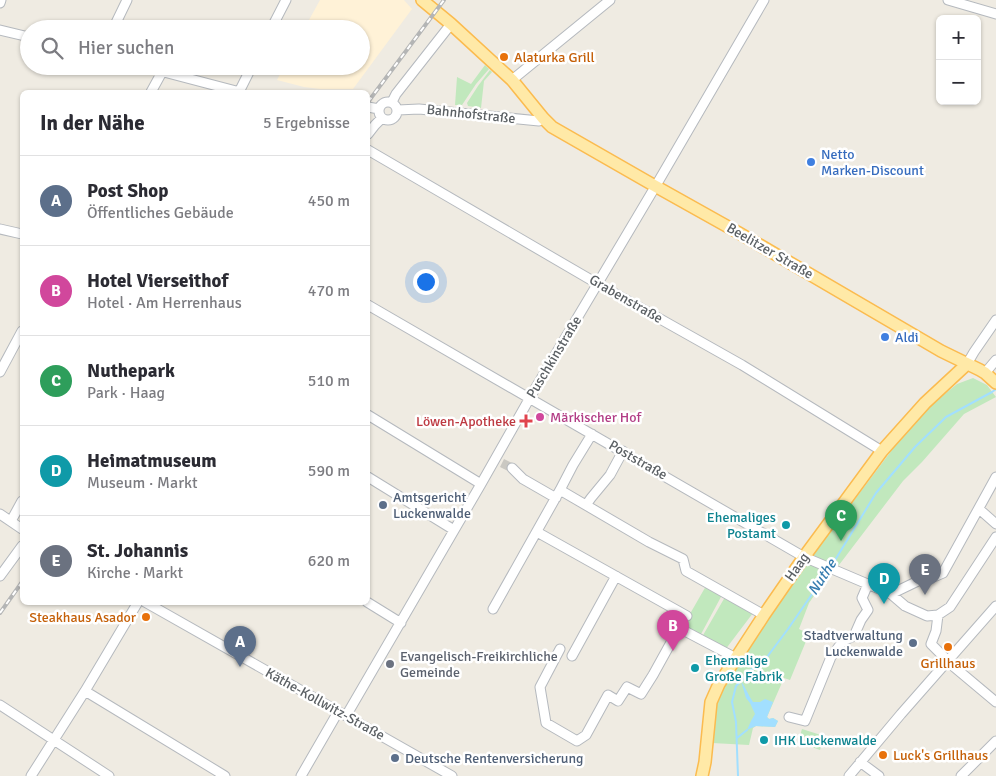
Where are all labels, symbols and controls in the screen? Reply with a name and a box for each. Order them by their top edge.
map controls [936,15,981,105]
button: + [936,15,981,60]
search box [20,20,370,75]
icon: search [38,34,66,62]
text: Hier suchen [78,36,174,60]
place label: Alaturka Grill [514,49,595,66]
marker: Alaturka Grill [498,51,510,63]
button: − [936,60,981,105]
street label: Bahnhofstraße [426,101,516,127]
text: In der Nähe [40,110,145,136]
text: 5 Ergebnisse [263,113,350,133]
place label: Netto Marken-Discount [821,146,924,179]
marker: Netto Marken-Discount [805,156,817,168]
text: Post Shop [87,179,168,203]
text: A [51,191,61,211]
text: 450 m [308,191,350,211]
text: Öffentliches Gebäude [87,203,234,223]
street label: Beelitzer Straße [724,219,816,283]
text: Hotel Vierseithof [87,269,228,293]
your location [413,269,439,295]
street label: Grabenstraße [586,271,666,327]
text: B [51,281,61,301]
text: 470 m [308,281,350,301]
text: Hotel · Am Herrenhaus [87,293,242,313]
street label: Puschkinstraße [523,313,585,401]
place label: Aldi [895,329,919,346]
marker: Aldi [879,331,891,343]
text: Nuthepark [87,359,175,383]
text: C [51,371,61,391]
text: 510 m [308,371,350,391]
text: Park · Haag [87,383,165,403]
place label: Märkischer Hof [550,409,643,426]
marker: Märkischer Hof [534,411,546,423]
place label: Löwen-Apotheke [416,413,516,430]
marker: Löwen-Apotheke [520,415,532,427]
street label: Poststraße [606,436,670,484]
text: Heimatmuseum [87,449,217,473]
text: D [51,461,61,481]
text: 590 m [308,461,350,481]
text: Museum · Markt [87,473,198,493]
place label: Amtsgericht Luckenwalde [393,489,471,522]
marker: Amtsgericht Luckenwalde [377,499,389,511]
pin: C [825,500,857,541]
place label: Ehemaliges Postamt [707,509,776,542]
marker: Ehemaliges Postamt [780,519,792,531]
text: St. Johannis [87,539,188,563]
street label: Haag [781,549,813,585]
text: E [51,551,61,571]
text: 620 m [308,551,350,571]
water label: Nuthe [804,554,841,598]
pin: E [909,554,941,595]
text: Kirche · Markt [87,563,183,583]
pin: D [868,563,900,604]
place label: Steakhaus Asador [29,609,137,626]
pin: B [657,610,689,651]
marker: Steakhaus Asador [140,611,152,623]
pin: A [224,626,256,667]
place label: Stadtverwaltung Luckenwalde [804,627,903,660]
marker: Stadtverwaltung Luckenwalde [907,637,919,649]
marker: Grillhaus [942,641,954,653]
place label: Evangelisch-Freikirchliche Gemeinde [400,648,558,681]
place label: Ehemalige Große Fabrik [705,652,782,685]
place label: Grillhaus [921,655,975,672]
marker: Evangelisch-Freikirchliche Gemeinde [384,658,396,670]
marker: Ehemalige Große Fabrik [689,662,701,674]
street label: Käthe-Kollwitz-Straße [262,664,388,744]
place label: IHK Luckenwalde [774,732,877,749]
marker: IHK Luckenwalde [758,734,770,746]
place label: Luck's Grillhaus [893,747,988,764]
marker: Luck's Grillhaus [877,749,889,761]
place label: Deutsche Rentenversicherung [405,750,584,767]
marker: Deutsche Rentenversicherung [389,752,401,764]

